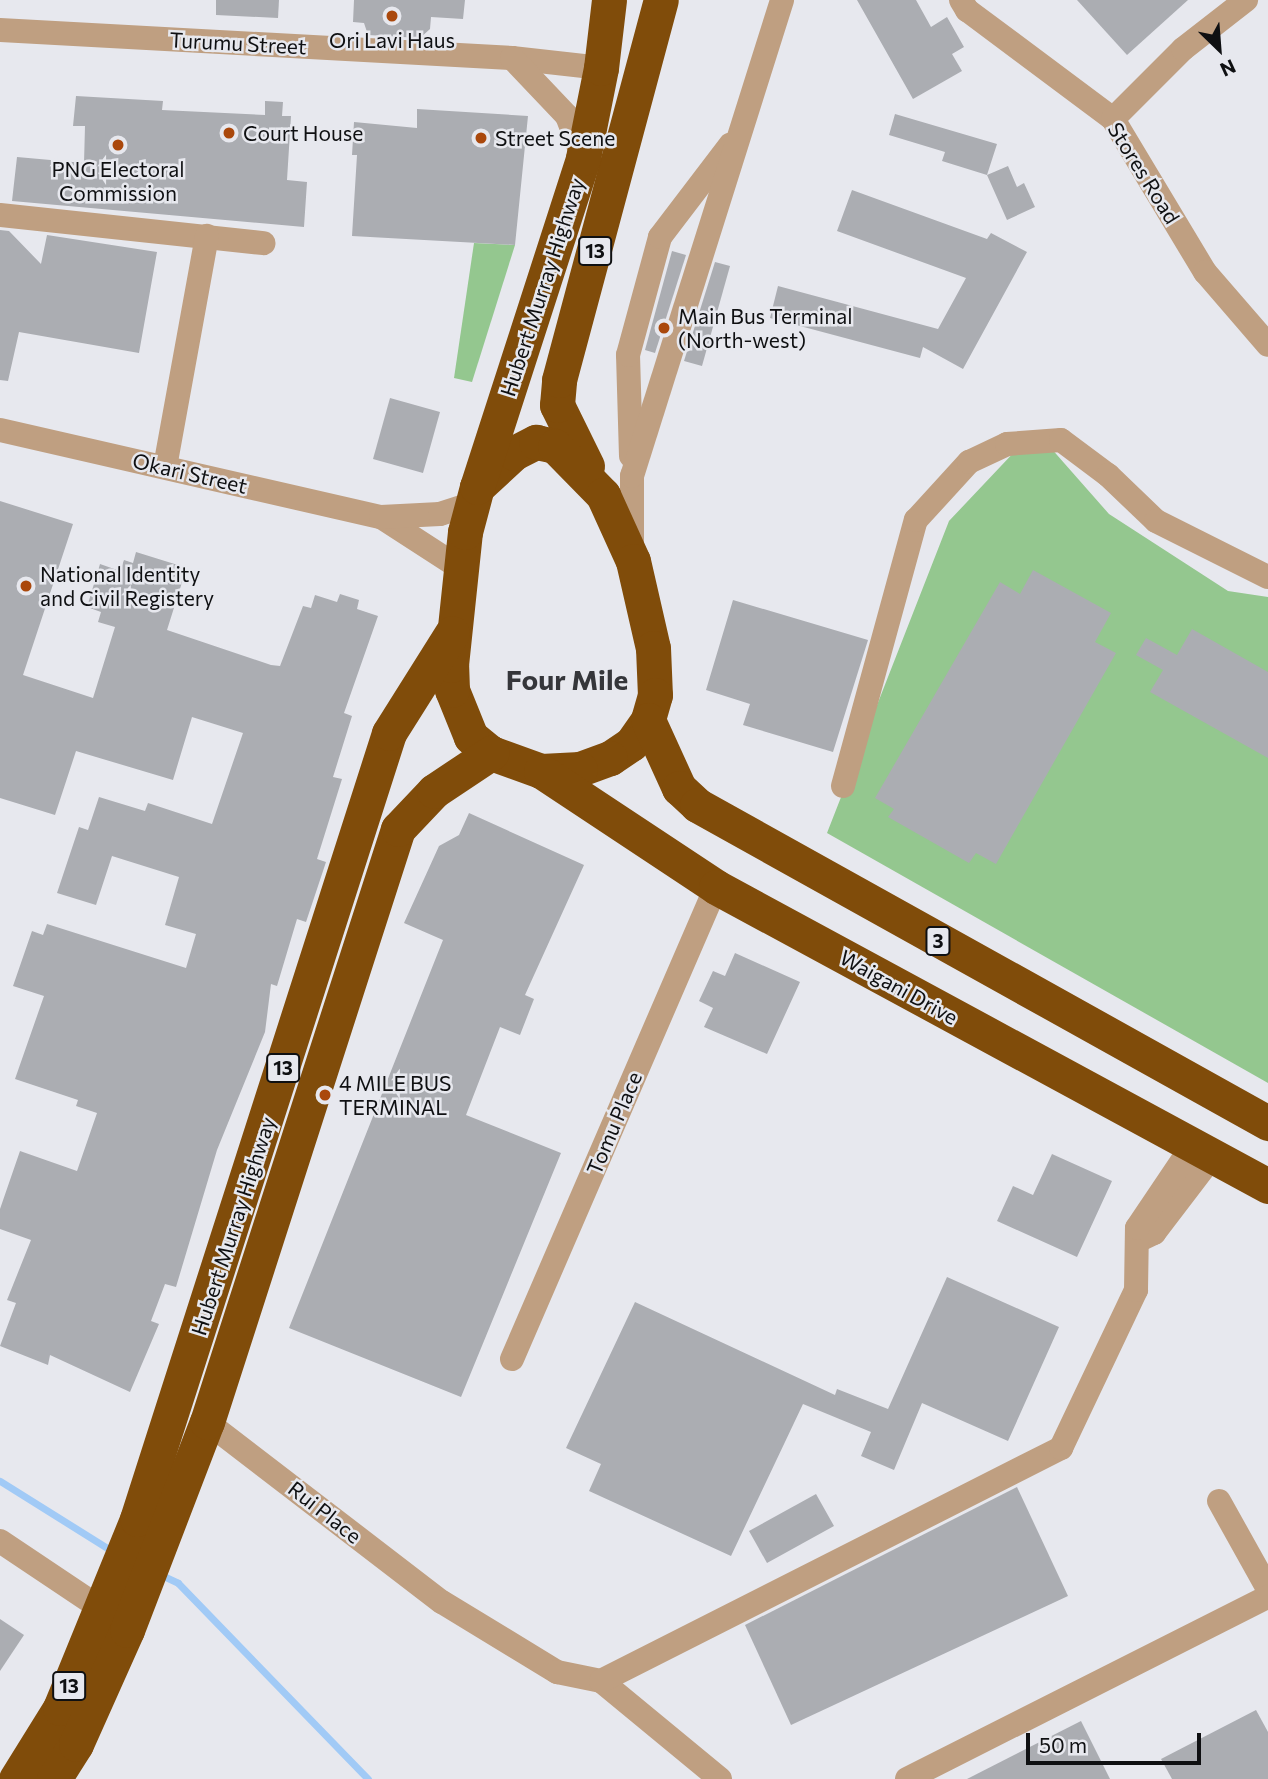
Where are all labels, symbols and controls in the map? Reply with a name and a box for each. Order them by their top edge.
marker: Ori Lavi Haus [384,8,400,24]
north arrow [1184,14,1254,84]
street label: Turumu Street [169,27,307,59]
place label: Ori Lavi Haus [329,27,455,53]
text: N [1217,55,1239,82]
street label: Stores Road [1103,118,1185,228]
place label: Court House [243,120,363,146]
marker: Court House [221,125,237,141]
place label: Street Scene [495,125,615,151]
marker: Street Scene [473,130,489,146]
marker: PNG Electoral Commission [110,137,126,153]
place label: PNG Electoral Commission [51,156,185,206]
street label: Hubert Murray Highway [495,174,589,400]
road number: 13 [578,235,612,266]
place label: Main Bus Terminal (North-west) [678,303,853,353]
marker: Main Bus Terminal (North-west) [656,320,672,336]
street label: Okari Street [130,448,250,498]
place label: National Identity and Civil Registery [40,561,214,611]
marker: National Identity and Civil Registery [18,578,34,594]
district label: Four Mile [506,662,628,696]
road number: 3 [924,925,952,956]
street label: Waigani Drive [836,944,962,1030]
road number: 13 [266,1052,300,1084]
street label: Tomu Place [581,1068,647,1178]
place label: 4 MILE BUS TERMINAL [339,1070,451,1120]
marker: 4 MILE BUS TERMINAL [317,1087,333,1103]
street label: Hubert Murray Highway [186,1113,280,1339]
street label: Rui Place [283,1476,367,1548]
road number: 13 [52,1670,86,1702]
scale bar [1030,1720,1205,1764]
text: 50 m [1039,1732,1087,1757]

